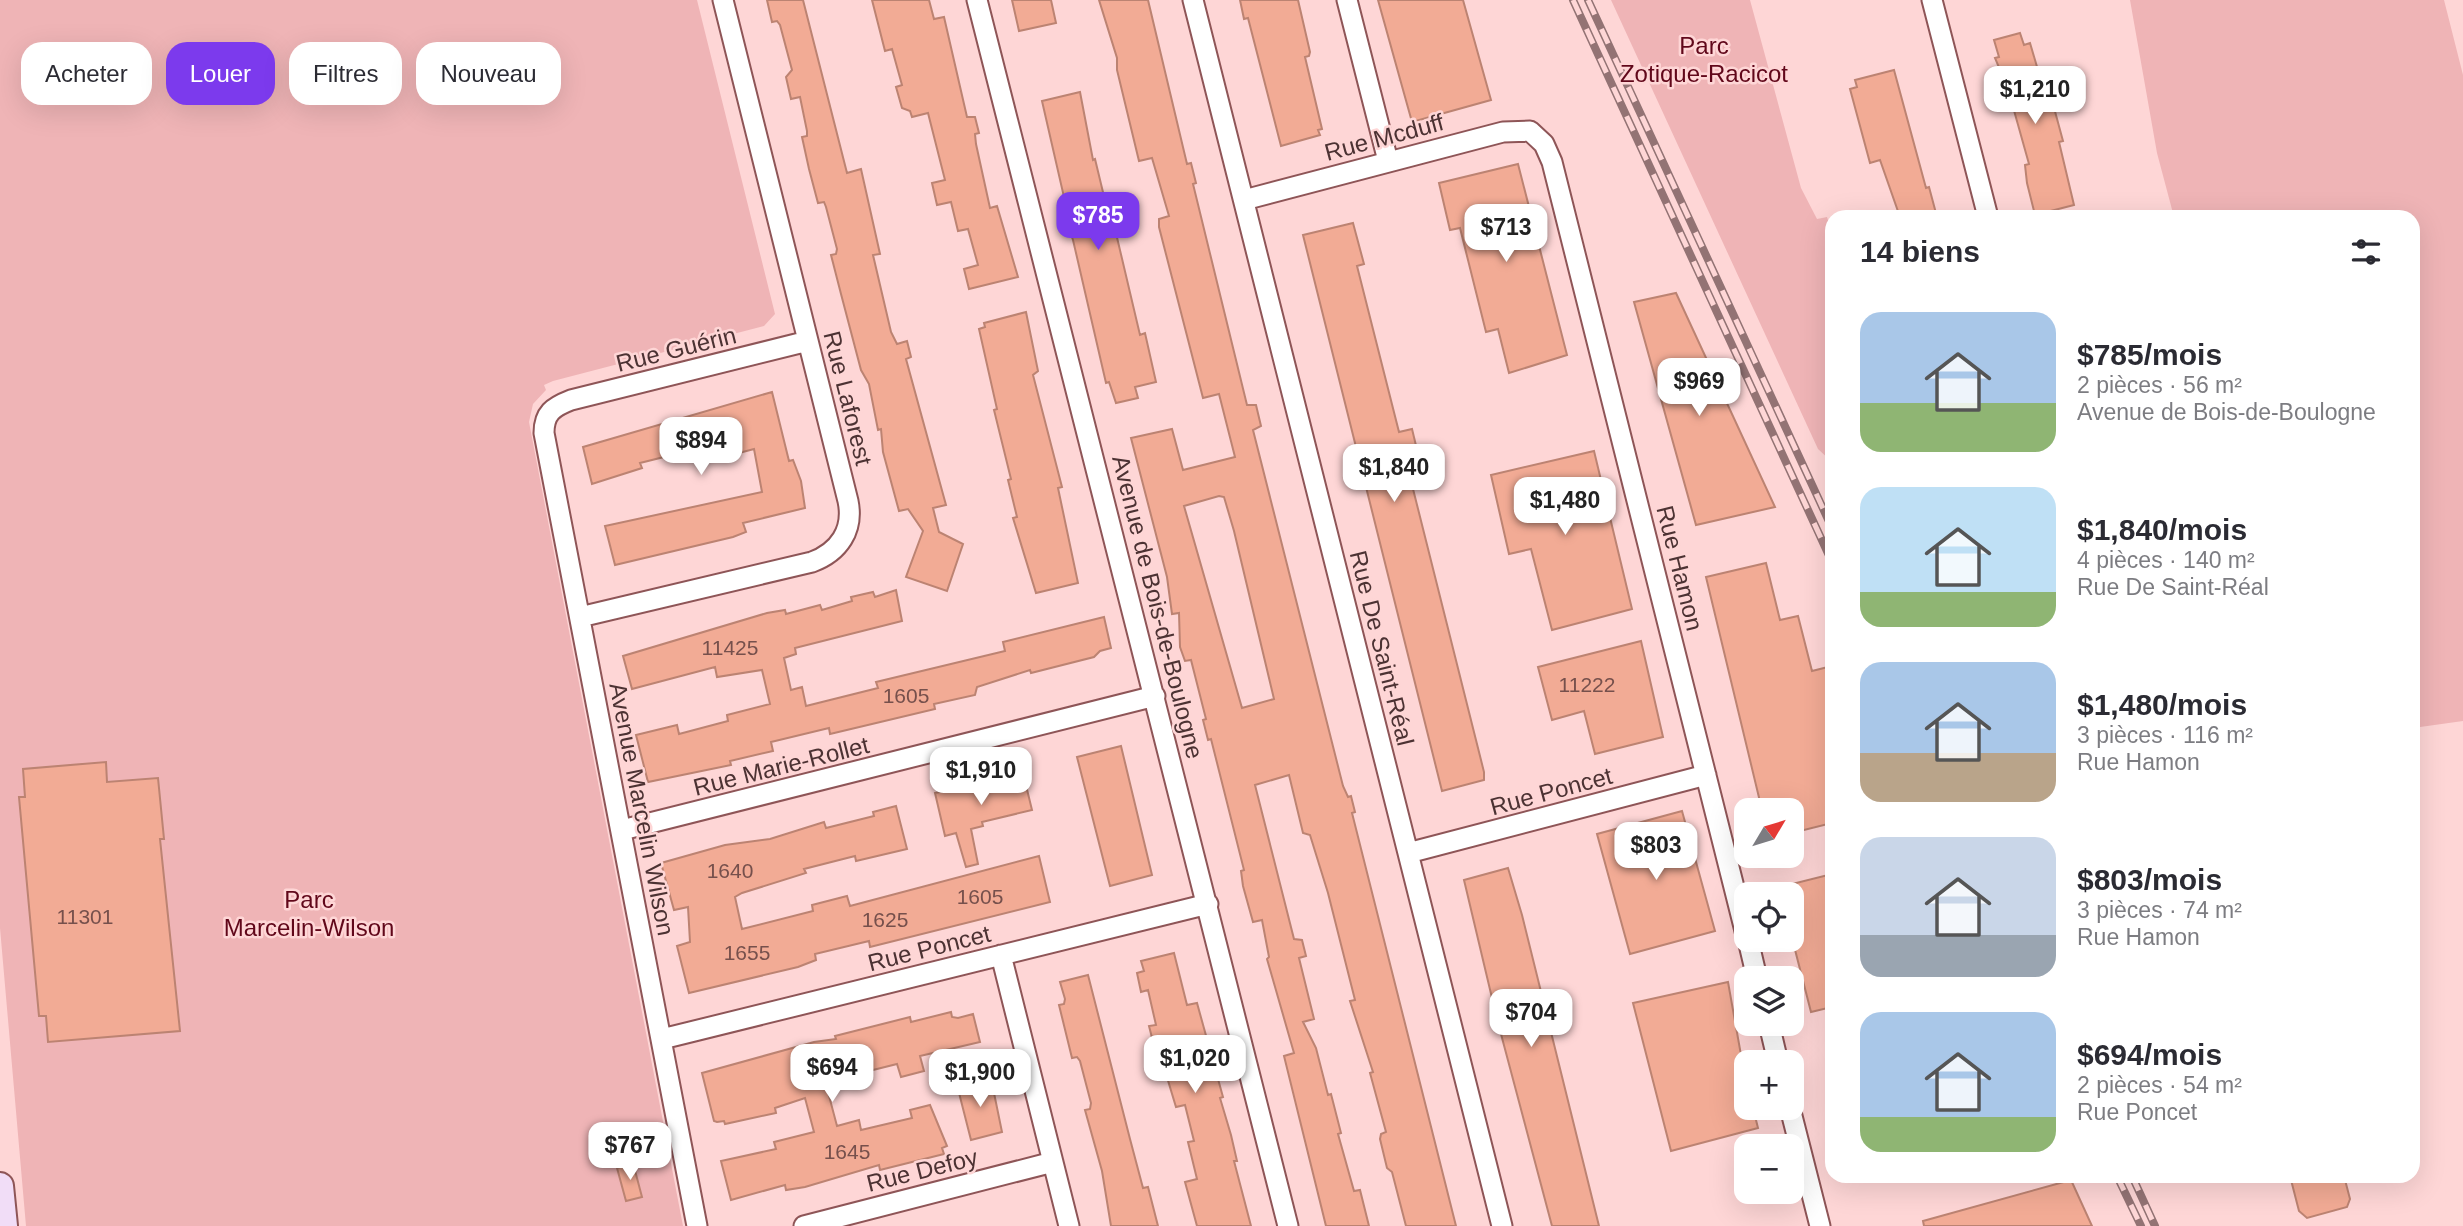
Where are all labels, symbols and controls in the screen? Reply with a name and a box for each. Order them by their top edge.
park label: Parc Zotique-Racicot [1620,32,1788,87]
chip: Acheter [21,42,152,105]
chip: Louer [166,42,275,105]
chip: Filtres [289,42,402,105]
chip: Nouveau [416,42,561,105]
pin: $1,210 [1978,66,2092,126]
text: $1,210 [2000,76,2070,102]
street label: Rue Mcduff [1321,108,1447,166]
pin: $785 [1057,192,1139,252]
text: $785 [1072,202,1124,228]
pin: $713 [1465,204,1547,264]
text: $713 [1480,214,1532,240]
icon: filters [2347,233,2385,271]
text: 14 biens [1860,235,1980,268]
street label: Rue Guérin [613,321,739,377]
street label: Rue Laforest [818,328,878,468]
text: $785/mois [2077,338,2222,371]
icon: home [1916,340,2000,424]
pin: $969 [1658,358,1740,418]
text: $969 [1673,368,1725,394]
text: 2 pièces · 56 m² [2077,372,2242,398]
text: Avenue de Bois-de-Boulogne [2077,399,2376,425]
pin: $894 [660,418,742,477]
text: $894 [675,427,727,453]
pin: $1,840 [1337,444,1451,504]
street label: Avenue de Bois-de-Boulogne [1107,452,1209,762]
text: $1,840 [1359,454,1429,480]
pin: $1,480 [1508,477,1622,537]
text: $1,480 [1530,487,1600,513]
street label: Rue Hamon [1651,503,1709,633]
text: $1,840/mois [2077,513,2247,546]
icon: home [1916,515,2000,599]
text: 4 pièces · 140 m² [2077,547,2255,573]
street label: Rue De Saint-Réal [1345,548,1419,748]
text: Rue De Saint-Réal [2077,574,2269,600]
house number: 11425 [702,636,758,659]
house number: 11222 [1559,673,1615,696]
street label: Avenue Marcelin Wilson [604,680,680,938]
house number: 1605 [883,684,929,707]
text: $1,480/mois [2077,688,2247,721]
icon: home [1916,690,2000,774]
text: 3 pièces · 116 m² [2077,722,2253,748]
street label: Rue Marie-Rollet [690,731,872,801]
pin: $1,910 [924,748,1038,807]
text: Rue Hamon [2077,749,2200,775]
text: $1,910 [946,757,1016,783]
street label: Rue Poncet [1487,762,1615,820]
north arrow [1734,798,1804,868]
map controls [1734,798,1804,1204]
pin: $803 [1615,822,1697,882]
text: $803 [1630,832,1682,858]
house number: 1640 [707,859,753,882]
text: $803/mois [2077,863,2222,896]
icon: home [1916,865,2000,949]
button: locate [1734,882,1804,952]
house number: 1605 [957,885,1003,908]
park label: Parc Marcelin-Wilson [224,886,394,941]
text: 3 pièces · 74 m² [2077,897,2242,923]
house number: 11301 [57,905,113,928]
house number: 1625 [862,908,908,931]
street label: Rue Poncet [865,920,993,976]
text: Rue Hamon [2077,924,2200,950]
house number: 1655 [724,941,770,964]
button: layers [1734,966,1804,1036]
pin: $704 [1490,990,1572,1049]
text: $704 [1505,999,1557,1025]
pin: $1,020 [1138,1036,1252,1095]
text: $694/mois [2077,1038,2222,1071]
icon: home [1916,1040,2000,1124]
pin: $694 [791,1044,873,1104]
text: $1,020 [1160,1045,1230,1071]
pin: $1,900 [923,1050,1037,1109]
button: + [1734,1050,1804,1120]
text: $694 [806,1054,858,1080]
text: $1,900 [945,1059,1015,1085]
text: 2 pièces · 54 m² [2077,1072,2242,1098]
text: Rue Poncet [2077,1099,2197,1125]
pin: $767 [589,1122,671,1182]
text: $767 [604,1132,656,1158]
button: − [1734,1134,1804,1204]
house number: 1645 [824,1140,870,1163]
street label: Rue Defoy [864,1143,980,1197]

